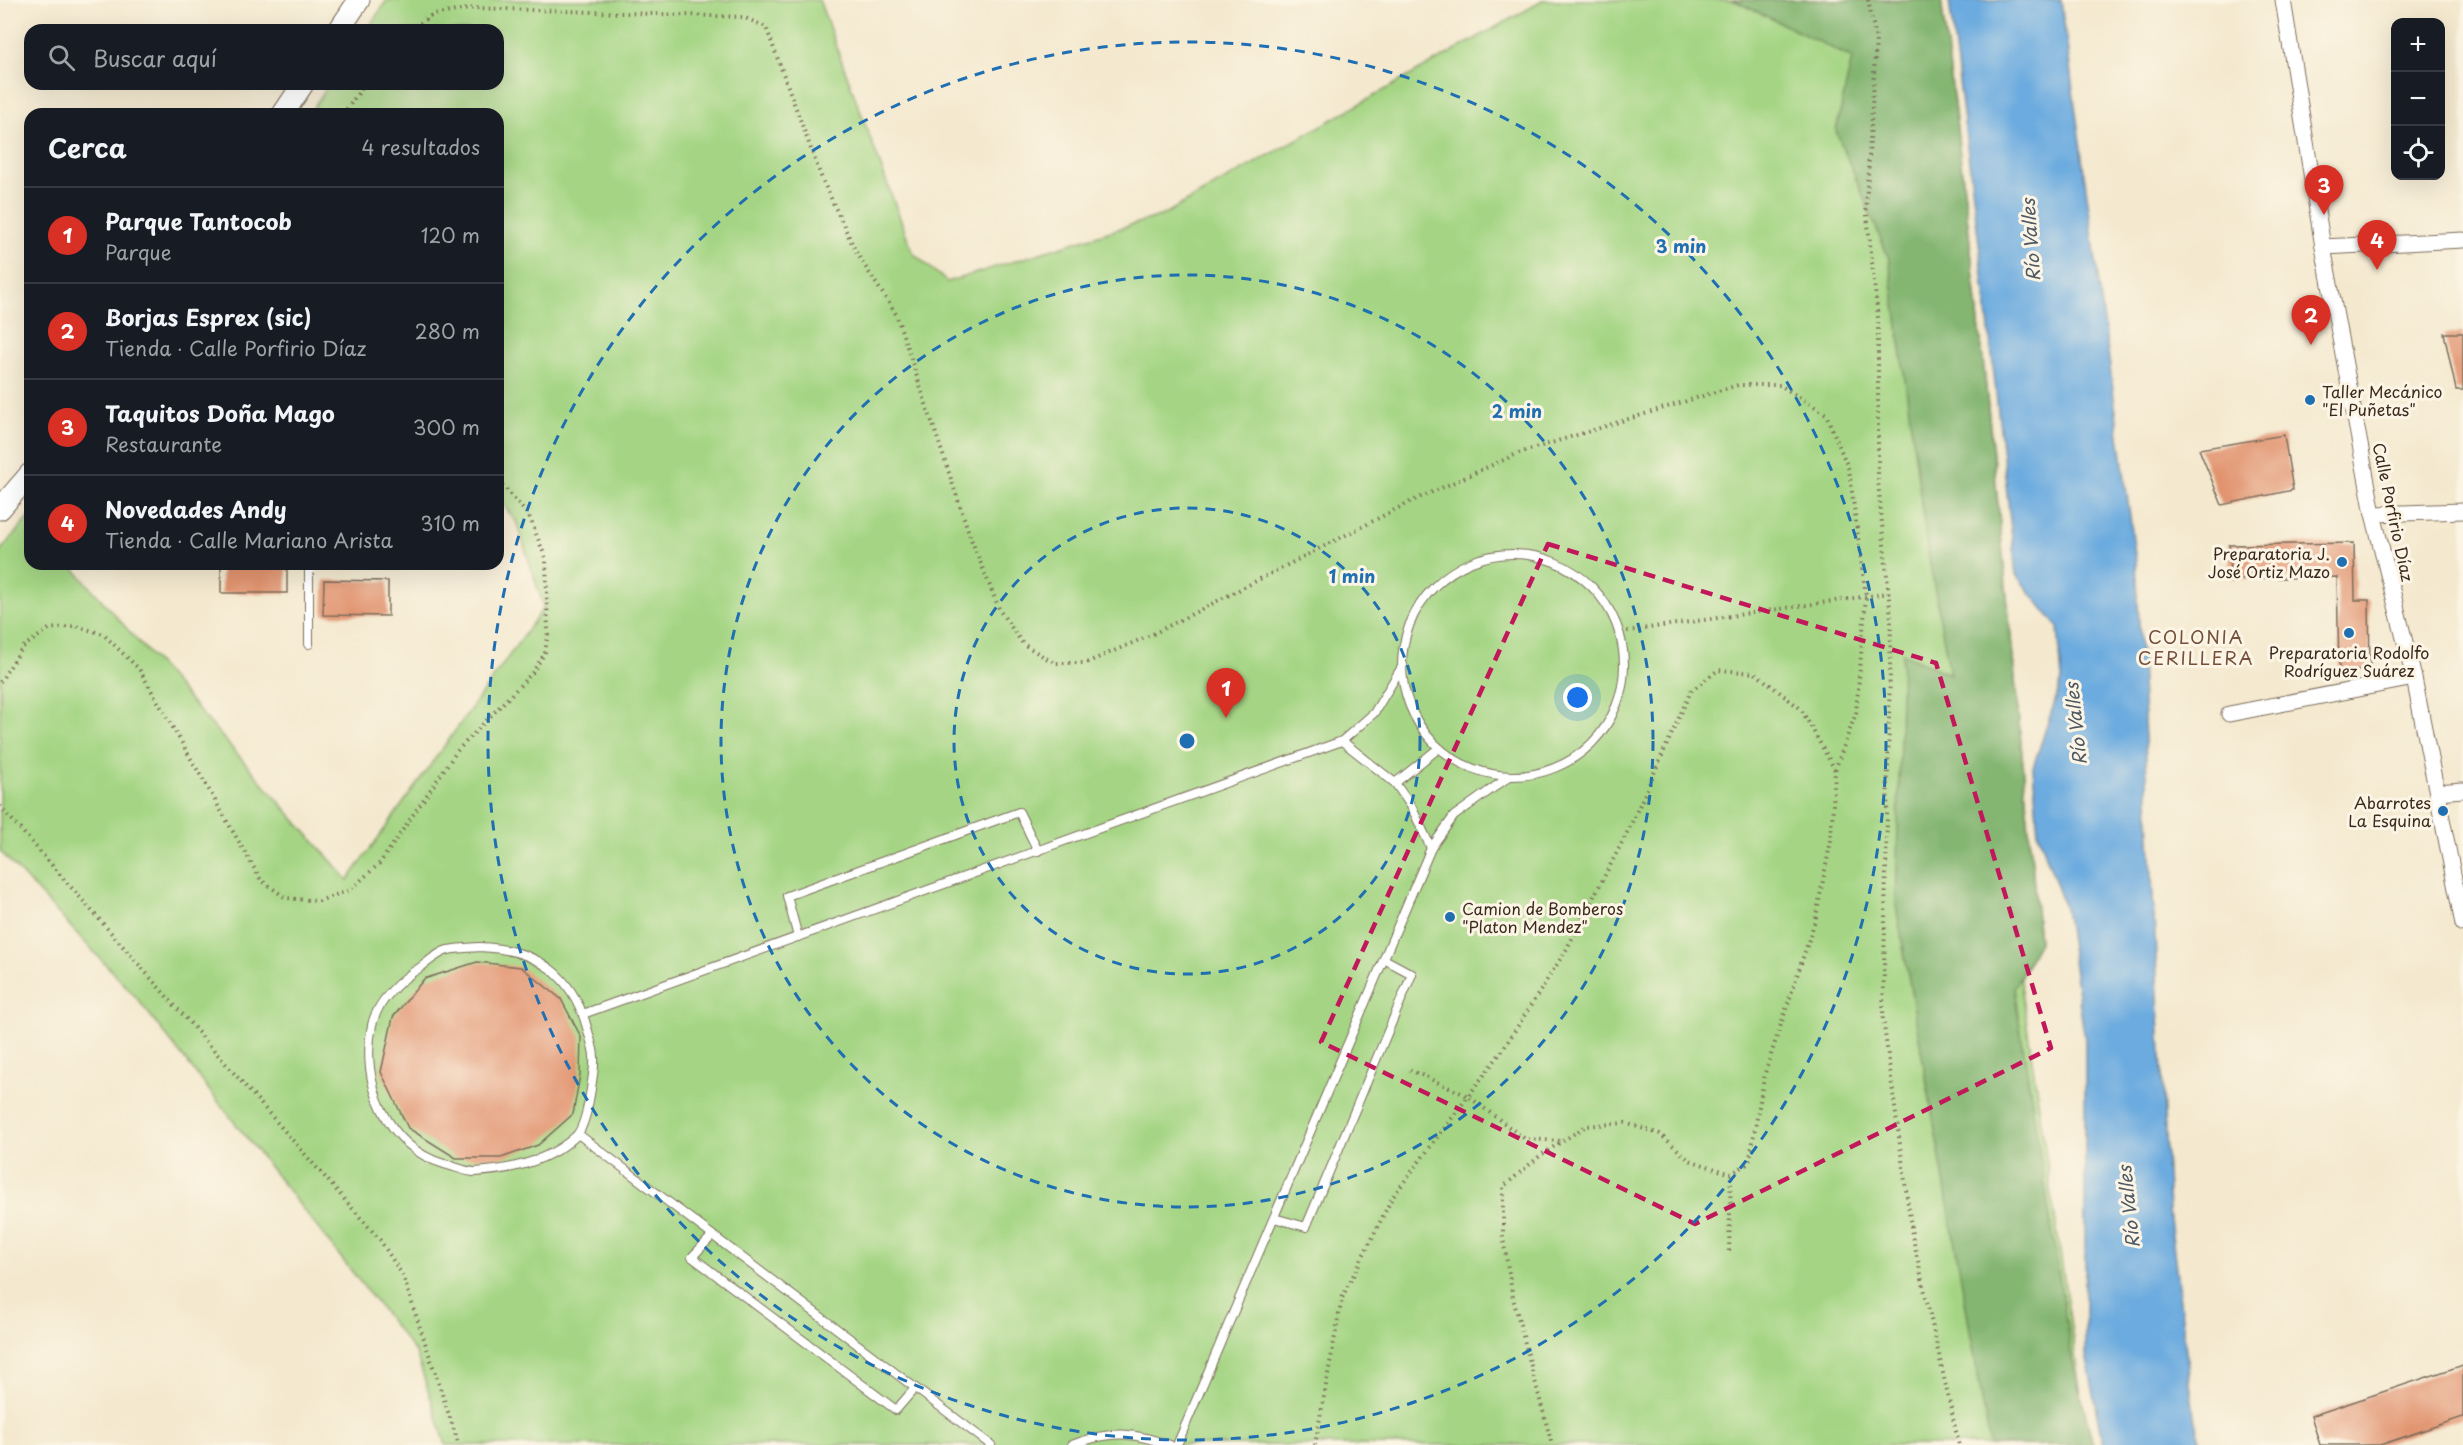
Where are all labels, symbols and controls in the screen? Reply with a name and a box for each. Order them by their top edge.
map controls [2391,18,2445,180]
button: + [2391,18,2445,72]
search box [24,24,504,90]
icon: search [45,41,78,74]
text: Buscar aquí [93,41,217,74]
button: − [2391,72,2445,126]
button: locate [2391,126,2445,180]
text: Cerca [48,128,127,167]
text: 4 resultados [362,132,480,162]
pin: 3 [2304,166,2344,215]
water label: Río Valles [2014,196,2046,282]
text: Parque Tantocob [105,204,292,237]
text: 1 [63,220,72,250]
text: 120 m [421,220,480,250]
pin: 4 [2358,220,2396,270]
text: 3 min [1656,232,1706,259]
text: Parque [105,237,172,267]
pin: 2 [2292,296,2330,345]
text: Borjas Esprex (sic) [105,300,312,333]
text: 2 [60,316,75,346]
text: 280 m [415,316,480,346]
text: Tienda · Calle Porfirio Díaz [105,333,366,363]
place label: Taller Mecánico "El Puñetas" [2322,379,2443,421]
marker: Taller Mecánico "El Puñetas" [2303,393,2317,407]
text: Taquitos Doña Mago [105,396,335,429]
text: 2 min [1492,397,1542,424]
text: 3 [61,412,74,442]
text: 300 m [413,412,480,442]
text: Restaurante [105,429,222,459]
street label: Calle Porfirio Díaz [2368,440,2421,584]
text: Novedades Andy [105,492,286,525]
text: 4 [61,508,74,538]
text: 310 m [420,508,480,538]
text: Tienda · Calle Mariano Arista [105,525,393,555]
place label: Preparatoria J. José Ortiz Mazo [2208,541,2330,583]
marker: Preparatoria J. José Ortiz Mazo [2335,555,2349,569]
text: 1 min [1329,562,1375,589]
district label: COLONIA CERILLERA [2138,623,2254,671]
marker: Preparatoria Rodolfo Rodríguez Suárez [2342,626,2356,640]
place label: Preparatoria Rodolfo Rodríguez Suárez [2269,640,2429,682]
pin: 1 [1206,668,1246,718]
water label: Río Valles [2057,680,2093,767]
your location [1563,683,1592,712]
centre of rings [1177,731,1197,751]
place label: Abarrotes La Esquina [2348,790,2431,832]
marker: Abarrotes La Esquina [2436,804,2450,818]
place label: Camion de Bomberos "Platon Mendez" [1462,896,1623,938]
marker: Camion de Bomberos "Platon Mendez" [1443,910,1457,924]
water label: Río Valles [2110,1163,2146,1250]

